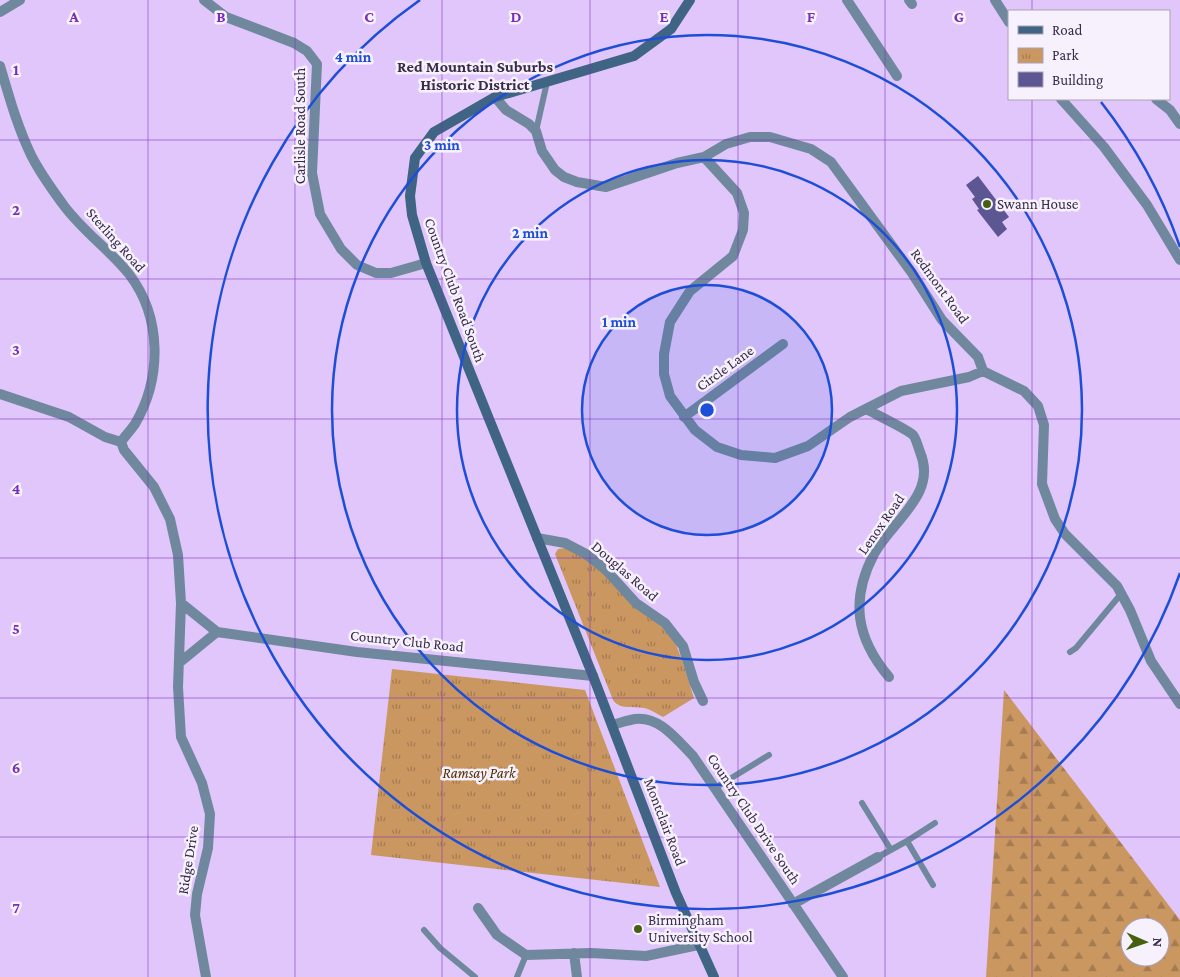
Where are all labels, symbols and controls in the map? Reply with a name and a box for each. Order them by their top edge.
text: A [68,8,79,25]
text: B [216,8,226,25]
text: C [364,8,374,25]
text: D [510,8,522,25]
text: E [659,8,669,25]
text: F [807,8,816,25]
text: G [954,8,964,25]
legend [1008,10,1170,100]
text: Road [1052,22,1083,38]
text: Park [1052,47,1079,63]
text: 4 min [335,49,372,65]
district label: Red Mountain Suburbs Historic District [397,58,554,93]
text: 1 [13,61,19,78]
street label: Carlisle Road South [292,68,308,184]
text: Building [1052,72,1103,89]
text: 3 min [424,137,460,153]
place label: Swann House [997,196,1079,212]
marker: Swann House [981,198,993,210]
text: 2 [12,201,20,218]
street label: Sterling Road [83,205,149,276]
street label: Country Club Road South [421,216,489,365]
text: 2 min [512,225,548,241]
street label: Redmont Road [908,246,973,327]
text: 1 min [602,314,636,330]
text: 3 [12,341,20,358]
street label: Circle Lane [693,342,757,394]
centre of rings [698,401,716,419]
text: 4 [12,480,21,497]
street label: Lenox Road [854,491,908,557]
street label: Douglas Road [588,538,662,605]
text: 5 [12,620,20,637]
street label: Country Club Road [349,627,465,656]
street label: Country Club Drive South [703,751,804,888]
text: 6 [12,759,20,776]
park label: Ramsay Park [443,765,517,782]
street label: Montclair Road [641,776,689,868]
street label: Ridge Drive [175,824,202,896]
text: 7 [12,899,20,916]
place label: Birmingham University School [648,912,753,946]
north arrow [1120,917,1170,967]
marker: Birmingham University School [632,923,644,935]
text: N [1150,937,1166,948]

